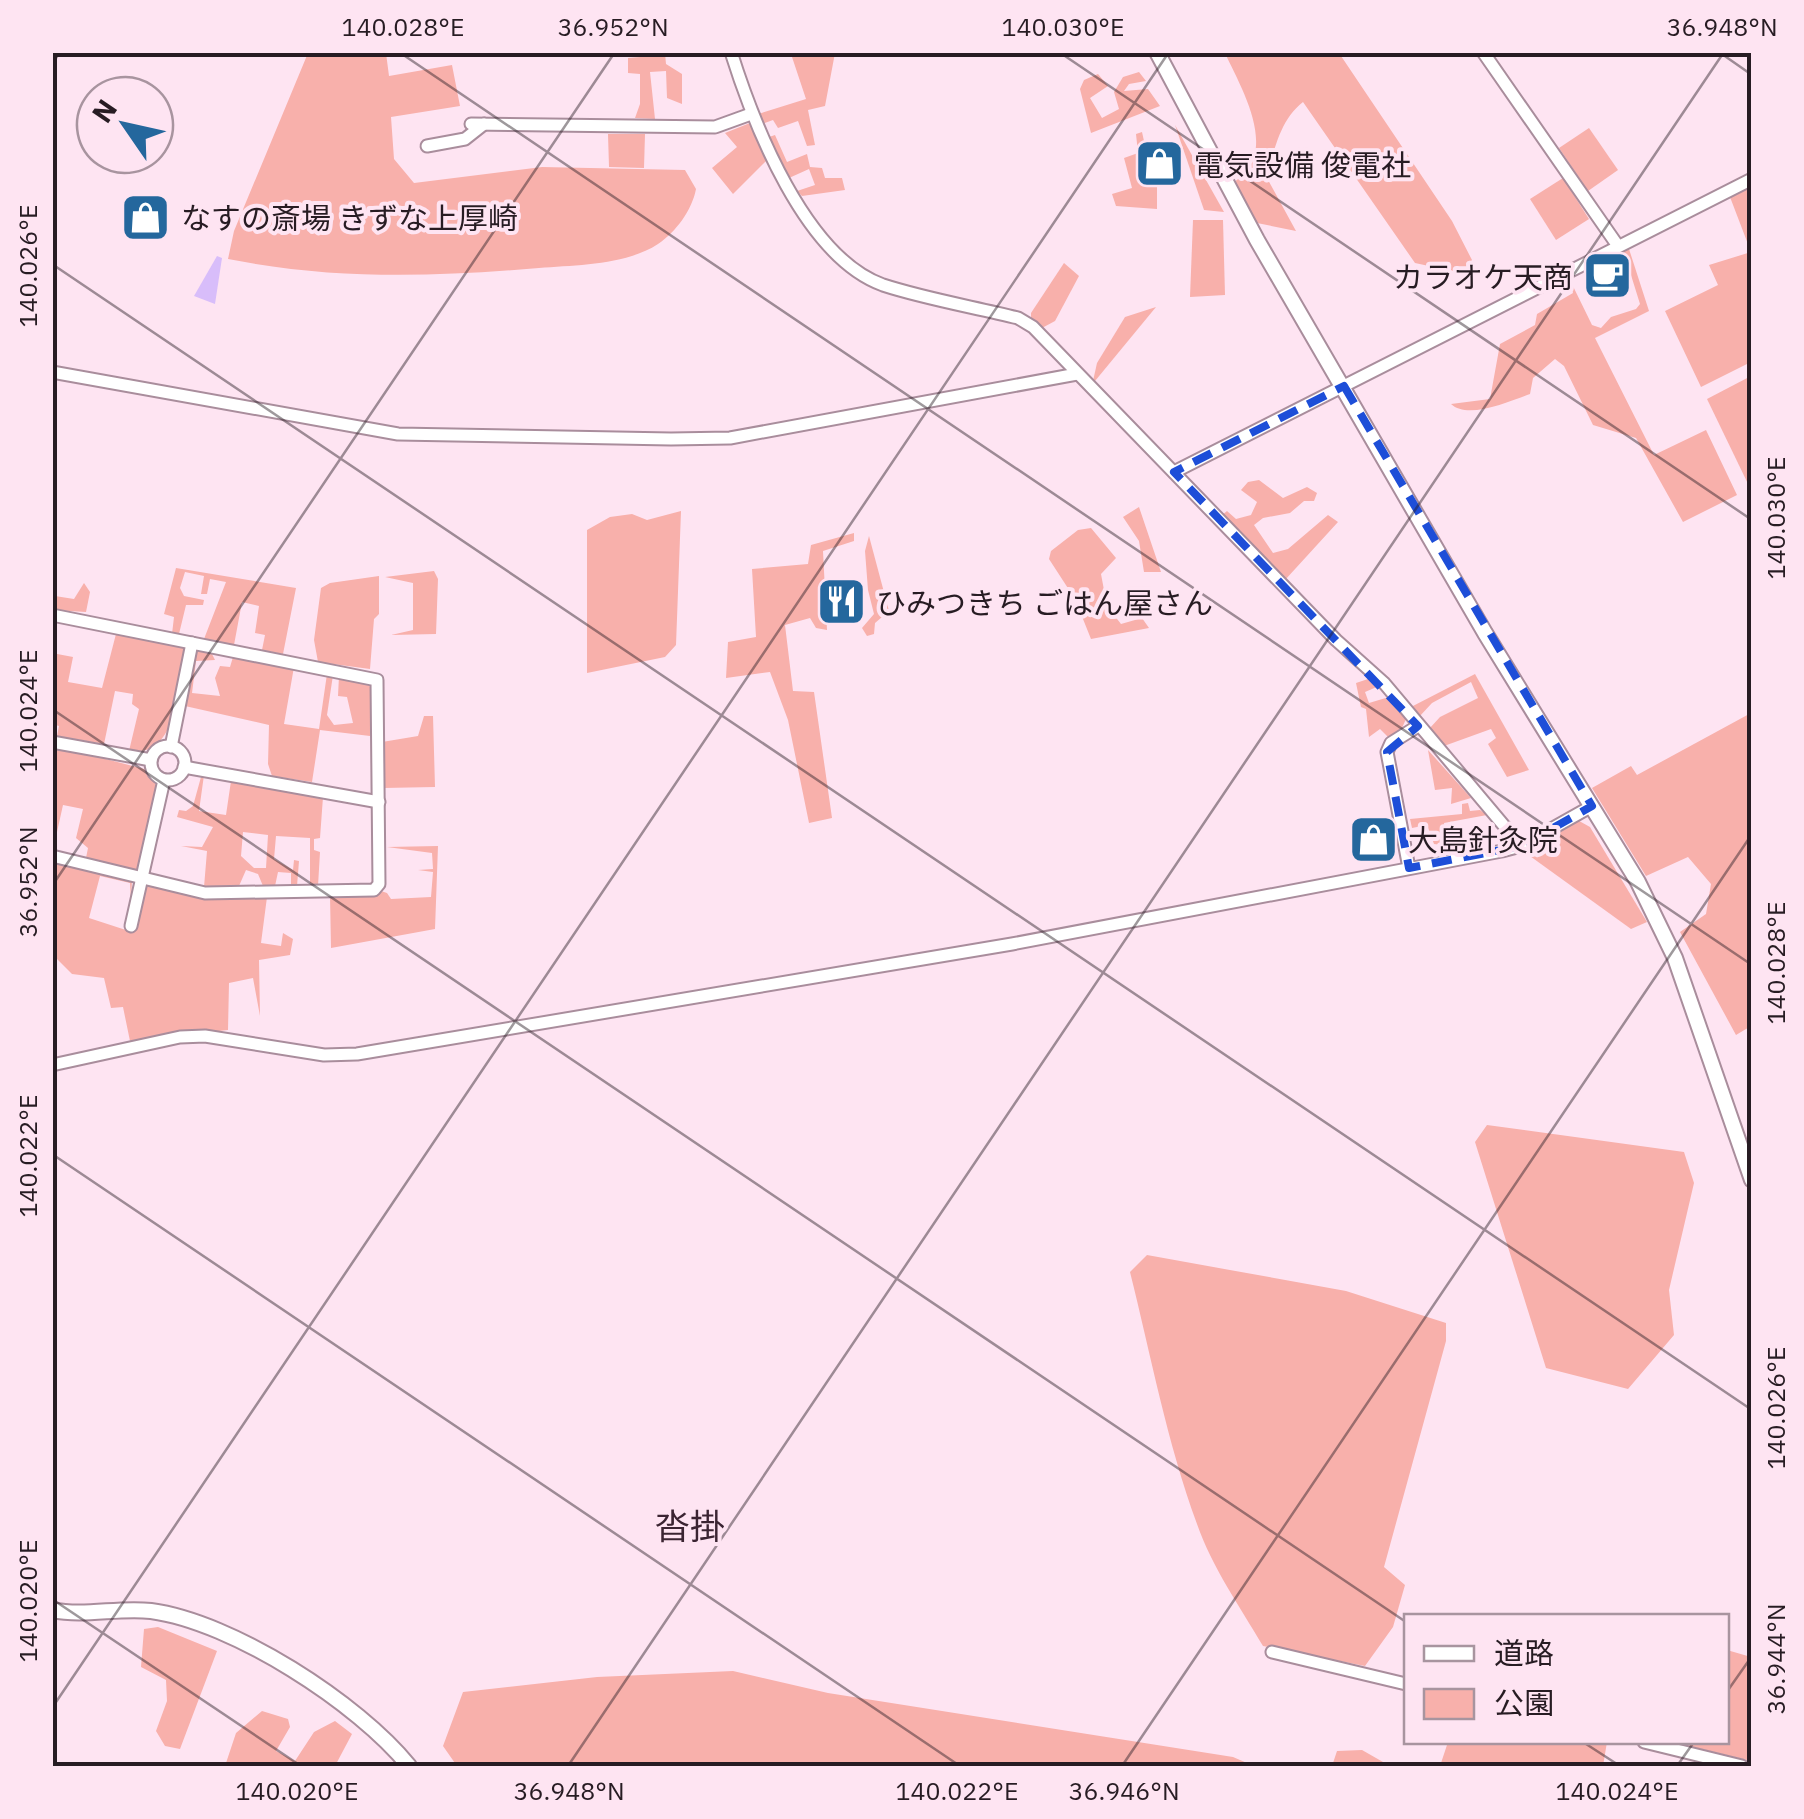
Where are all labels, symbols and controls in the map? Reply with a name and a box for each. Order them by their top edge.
text: 140.028°E [341,10,465,43]
text: 36.952°N [557,10,669,43]
text: 140.030°E [1001,10,1125,43]
text: 36.948°N [1666,10,1778,43]
north arrow [75,75,175,175]
text: N [83,92,125,129]
shop icon: 電気設備 俊電社 [1133,138,1185,190]
place label: 電気設備 俊電社 [1194,145,1411,184]
shop icon: なすの斎場 きずな上厚崎 [120,191,172,243]
place label: なすの斎場 きずな上厚崎 [181,198,518,237]
text: 140.026°E [11,204,44,328]
cafe icon: カラオケ天商 [1582,250,1634,302]
place label: カラオケ天商 [1393,257,1573,296]
text: 140.030°E [1759,456,1792,580]
restaurant icon: ひみつきち ごはん屋さん [815,576,867,628]
place label: ひみつきち ごはん屋さん [876,583,1213,622]
text: 140.024°E [11,649,44,773]
shop icon: 大島針灸院 [1347,813,1399,865]
place label: 大島針灸院 [1408,820,1558,859]
text: 36.952°N [11,826,44,938]
text: 140.028°E [1759,901,1792,1025]
text: 140.022°E [11,1094,44,1218]
text: 140.026°E [1759,1346,1792,1470]
district label: 沓掛 [655,1503,725,1549]
text: 140.020°E [11,1539,44,1663]
text: 36.944°N [1759,1603,1792,1715]
legend [1404,1614,1729,1744]
text: 道路 [1494,1633,1554,1672]
text: 公園 [1494,1683,1554,1722]
text: 140.020°E [235,1774,359,1807]
text: 36.948°N [513,1774,625,1807]
text: 140.022°E [895,1774,1019,1807]
text: 36.946°N [1068,1774,1180,1807]
text: 140.024°E [1555,1774,1679,1807]

